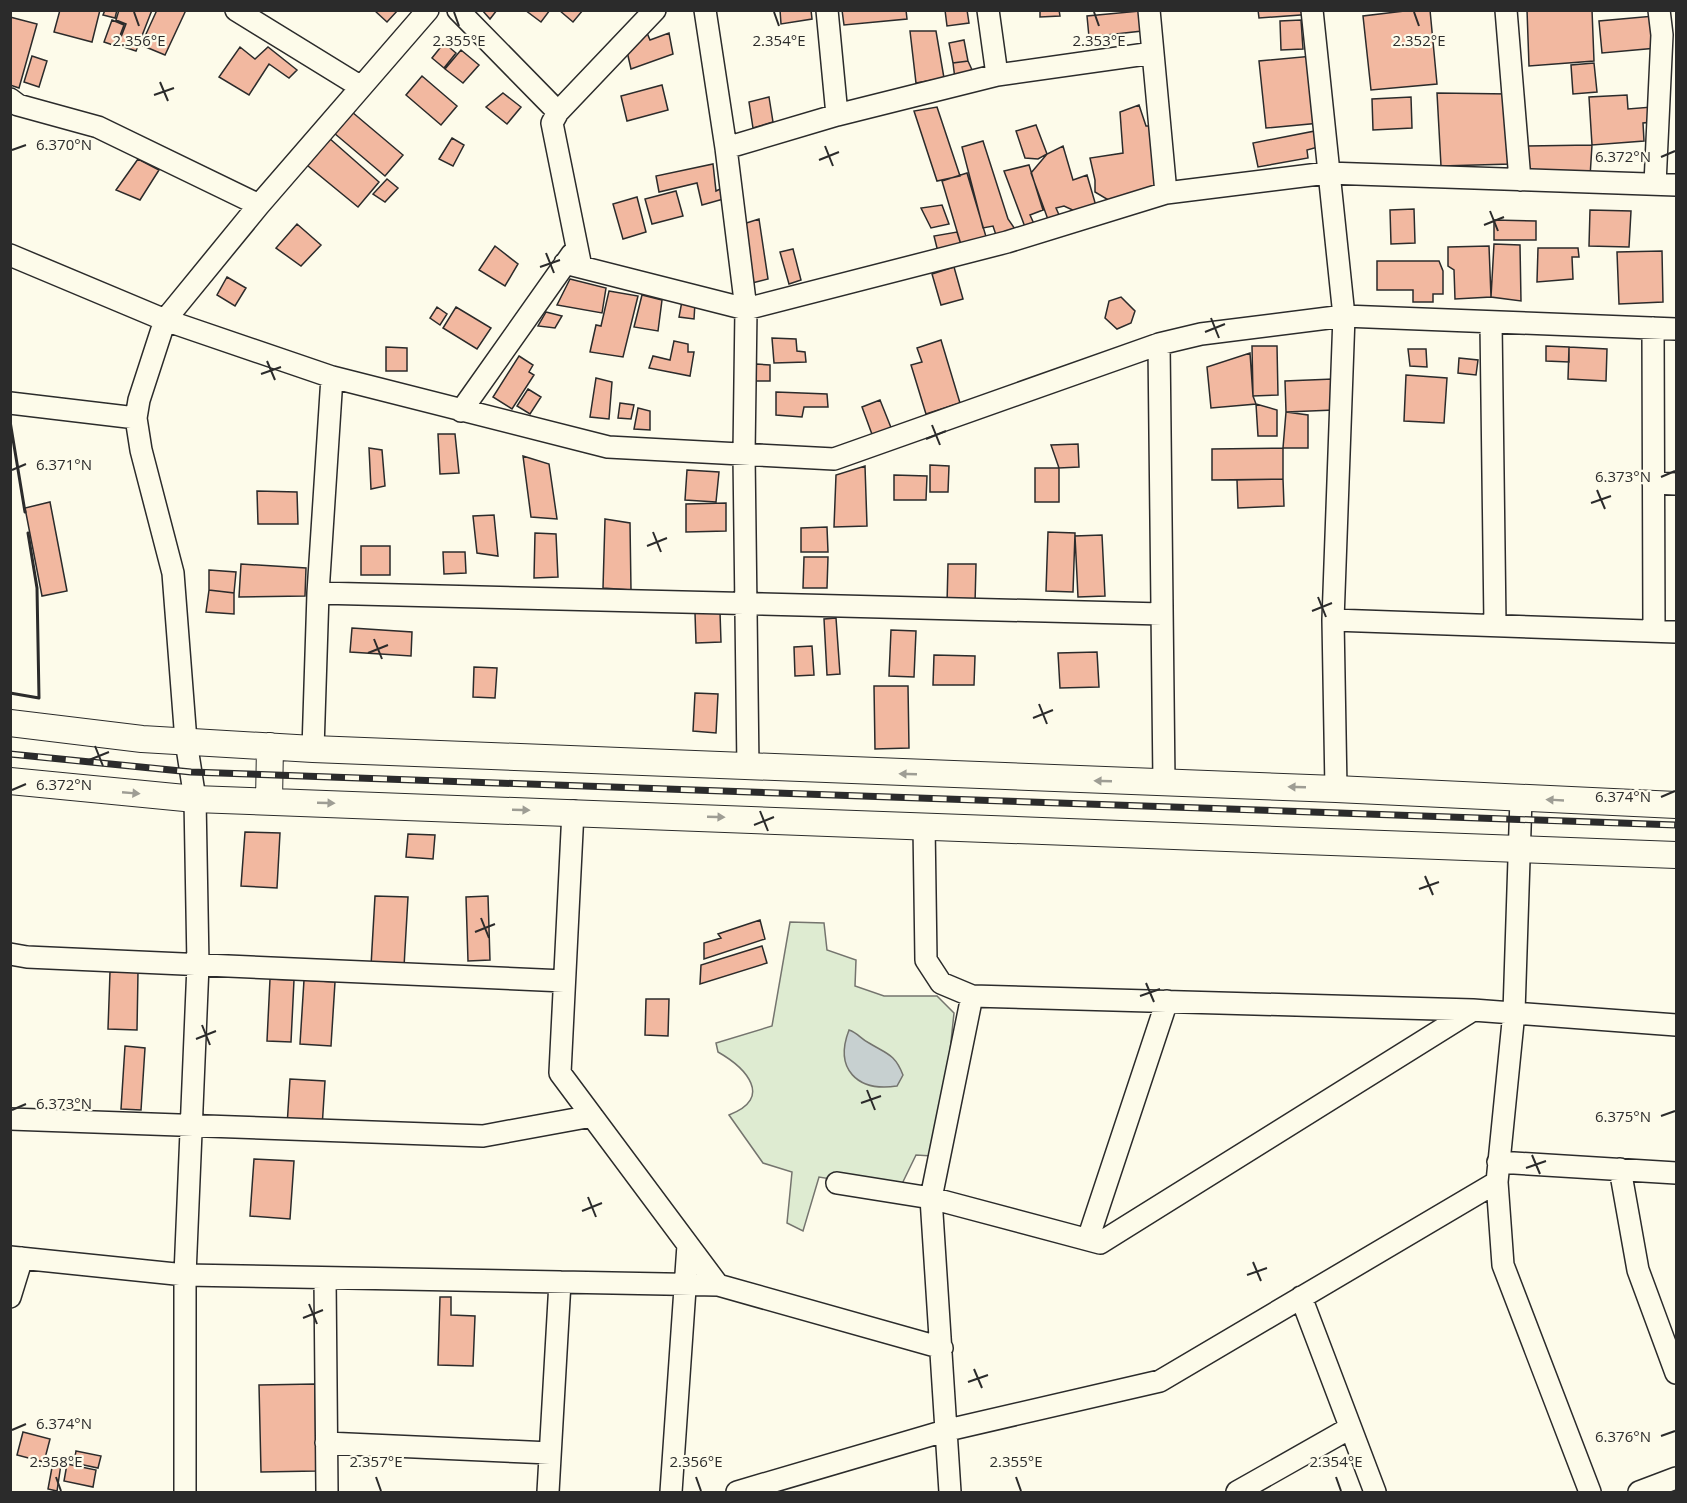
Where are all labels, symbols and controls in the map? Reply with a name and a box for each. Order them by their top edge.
text: 2.356°E [112,30,166,50]
text: 2.355°E [432,30,486,50]
text: 2.354°E [752,30,806,50]
text: 2.353°E [1072,30,1126,50]
text: 2.352°E [1392,30,1446,50]
text: 6.370°N [36,134,92,154]
text: 6.372°N [1595,146,1651,166]
text: 6.371°N [36,454,92,474]
text: 6.373°N [1595,466,1651,486]
one-way arrow [898,769,917,778]
text: 6.372°N [36,774,92,794]
one-way arrow [1093,776,1112,785]
one-way arrow [1288,783,1307,792]
text: 6.374°N [1595,786,1651,806]
one-way arrow [122,789,141,798]
one-way arrow [1546,795,1565,804]
one-way arrow [317,799,336,808]
one-way arrow [511,805,530,814]
one-way arrow [706,812,725,821]
text: 6.373°N [36,1093,92,1113]
text: 6.375°N [1595,1106,1651,1126]
text: 6.374°N [36,1413,92,1433]
text: 6.376°N [1595,1426,1651,1446]
text: 2.358°E [29,1451,83,1471]
text: 2.357°E [349,1451,403,1471]
text: 2.356°E [669,1451,723,1471]
text: 2.355°E [989,1451,1043,1471]
text: 2.354°E [1309,1451,1363,1471]

